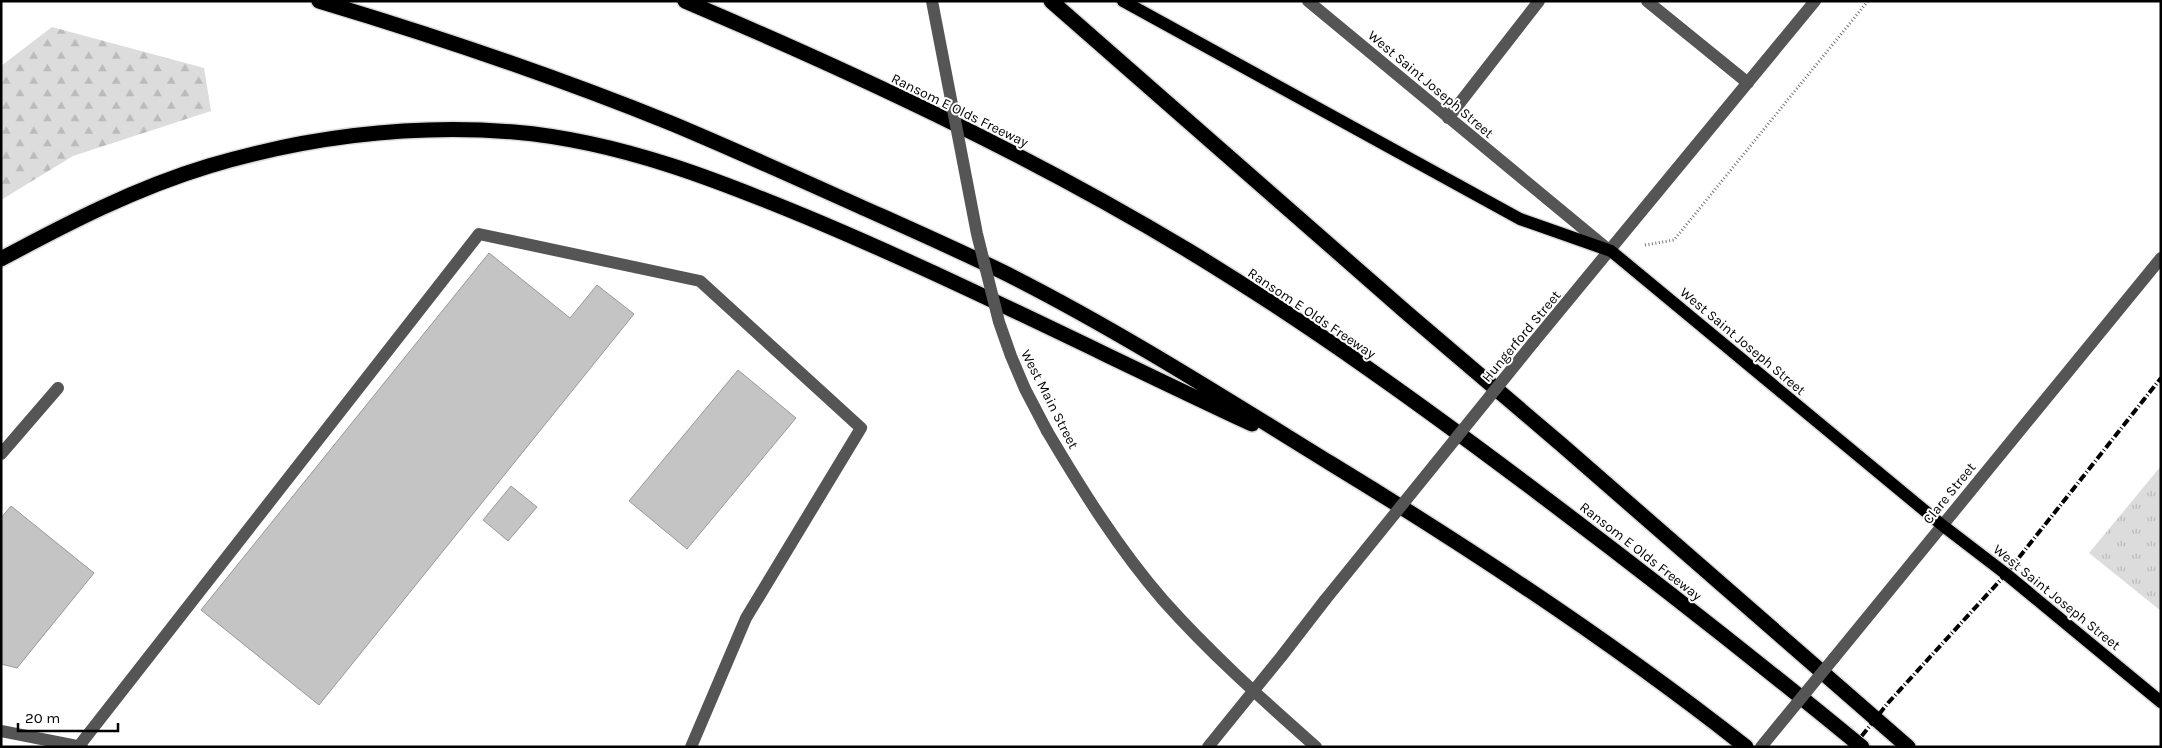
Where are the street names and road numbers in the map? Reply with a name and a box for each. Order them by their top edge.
street label: West Saint Joseph Street [1364,27,1497,142]
street label: Ransom E Olds Freeway [888,70,1032,151]
street label: Ransom E Olds Freeway [1245,264,1379,363]
street label: West Saint Joseph Street [1676,284,1809,399]
street label: Hungerford Street [1478,287,1565,385]
street label: West Main Street [1017,347,1082,452]
street label: Clare Street [1919,459,1979,528]
street label: Ransom E Olds Freeway [1576,498,1706,605]
street label: West Saint Joseph Street [1990,541,2124,654]

